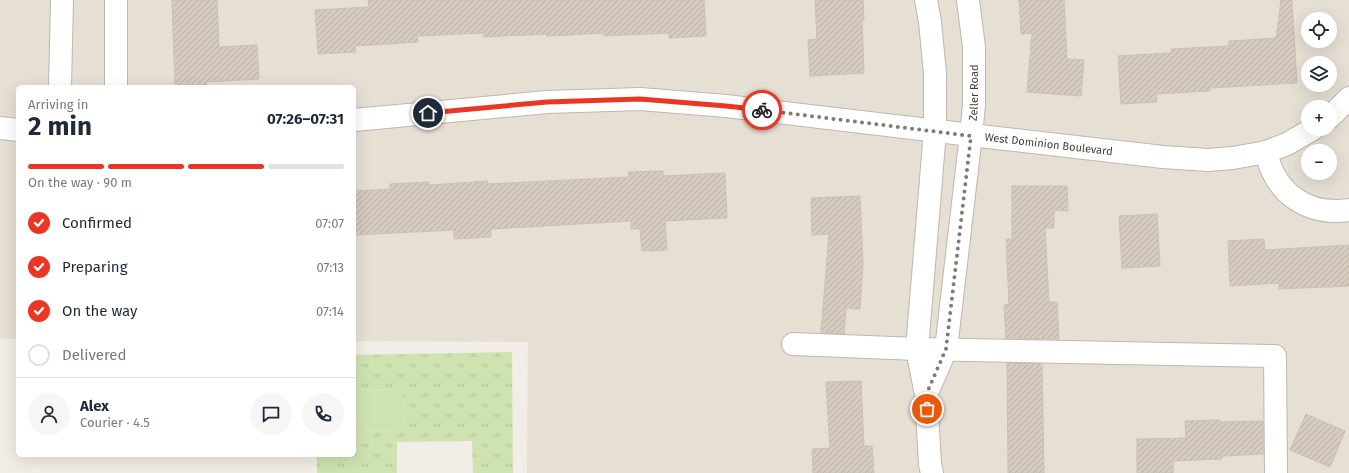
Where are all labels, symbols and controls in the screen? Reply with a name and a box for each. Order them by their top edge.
map controls [1301,12,1337,180]
button: locate [1301,12,1337,48]
button: layers [1301,56,1337,92]
street label: Zeller Road [966,65,981,122]
courier [742,90,782,130]
pin [411,96,445,130]
text: Arriving in [28,97,88,112]
icon: bike [751,99,773,121]
button: + [1301,100,1337,136]
icon: home [417,102,439,124]
text: 07:26–07:31 [267,110,344,128]
text: 2 min [28,111,92,142]
street label: West Dominion Boulevard [984,130,1113,158]
button: − [1301,144,1337,180]
text: On the way · 90 m [28,175,132,190]
icon: check [28,212,50,234]
text: Confirmed [62,214,132,232]
text: 07:07 [315,216,344,231]
icon: check [28,256,50,278]
text: Preparing [62,258,127,276]
text: 07:13 [317,260,344,275]
icon: check [28,300,50,322]
text: On the way [62,302,137,320]
text: 07:14 [316,304,344,319]
text: Delivered [62,346,126,364]
pin [910,392,944,426]
button: person [28,393,70,435]
button: chat [250,393,292,435]
button: phone [302,393,344,435]
text: Alex [80,397,109,415]
icon: bag [916,398,938,420]
text: Courier · 4.5 [80,415,150,430]

